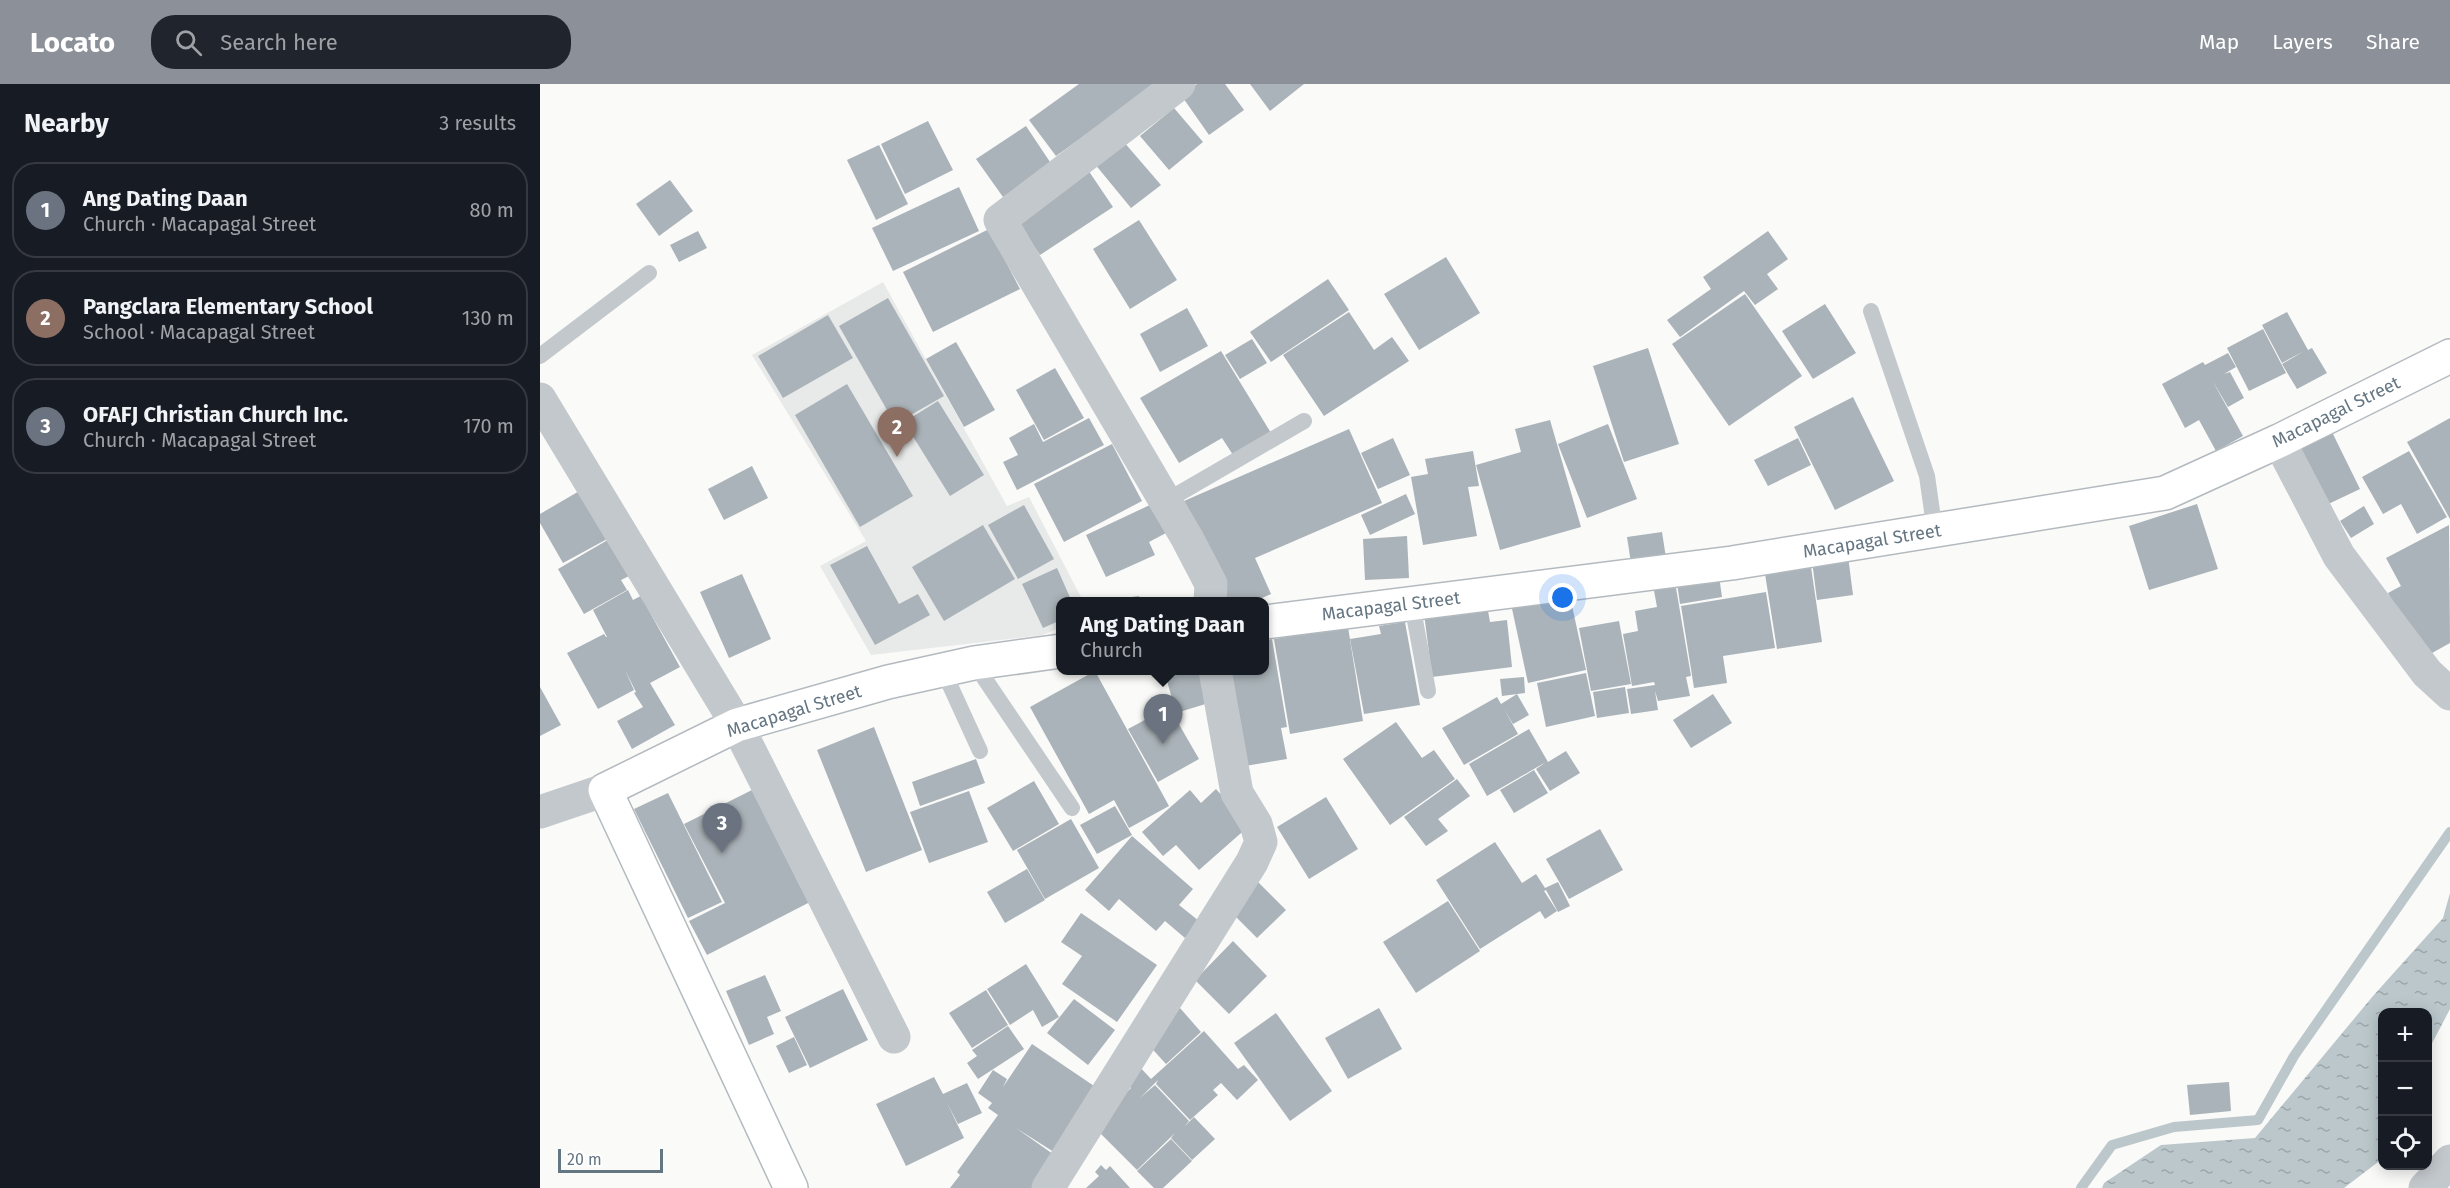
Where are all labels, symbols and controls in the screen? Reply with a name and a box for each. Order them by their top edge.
search box [151,15,571,69]
text: Locato [30,26,115,59]
icon: search [172,26,205,59]
text: Search here [220,29,338,56]
text: Map [2199,29,2239,55]
text: Layers [2272,29,2333,55]
text: Share [2366,29,2420,55]
text: Nearby [24,108,109,139]
text: 3 results [439,111,516,135]
text: Ang Dating Daan [83,185,248,212]
text: 1 [41,198,50,222]
text: 80 m [469,198,514,222]
text: Church · Macapagal Street [83,212,316,236]
text: Pangclara Elementary School [83,293,373,320]
text: 2 [40,306,51,330]
text: 130 m [462,306,514,330]
text: School · Macapagal Street [83,320,315,344]
street label: Macapagal Street [2268,371,2404,452]
text: OFAFJ Christian Church Inc. [83,401,348,428]
pin: 2 [878,408,916,457]
text: 3 [40,414,51,438]
text: 170 m [463,414,514,438]
text: Church · Macapagal Street [83,428,316,452]
street label: Macapagal Street [1801,519,1943,563]
your location [1548,583,1577,612]
street label: Macapagal Street [1320,587,1462,625]
popup [1056,597,1269,675]
text: Ang Dating Daan [1080,611,1245,638]
text: Church [1080,638,1143,662]
street label: Macapagal Street [724,680,864,742]
pin: 1 [1144,694,1182,744]
pin: 3 [702,804,741,853]
map controls [2378,1008,2432,1170]
button: + [2378,1008,2432,1062]
button: − [2378,1062,2432,1116]
button: locate [2378,1116,2432,1170]
scale bar [558,1146,663,1174]
text: 20 m [567,1150,602,1169]

